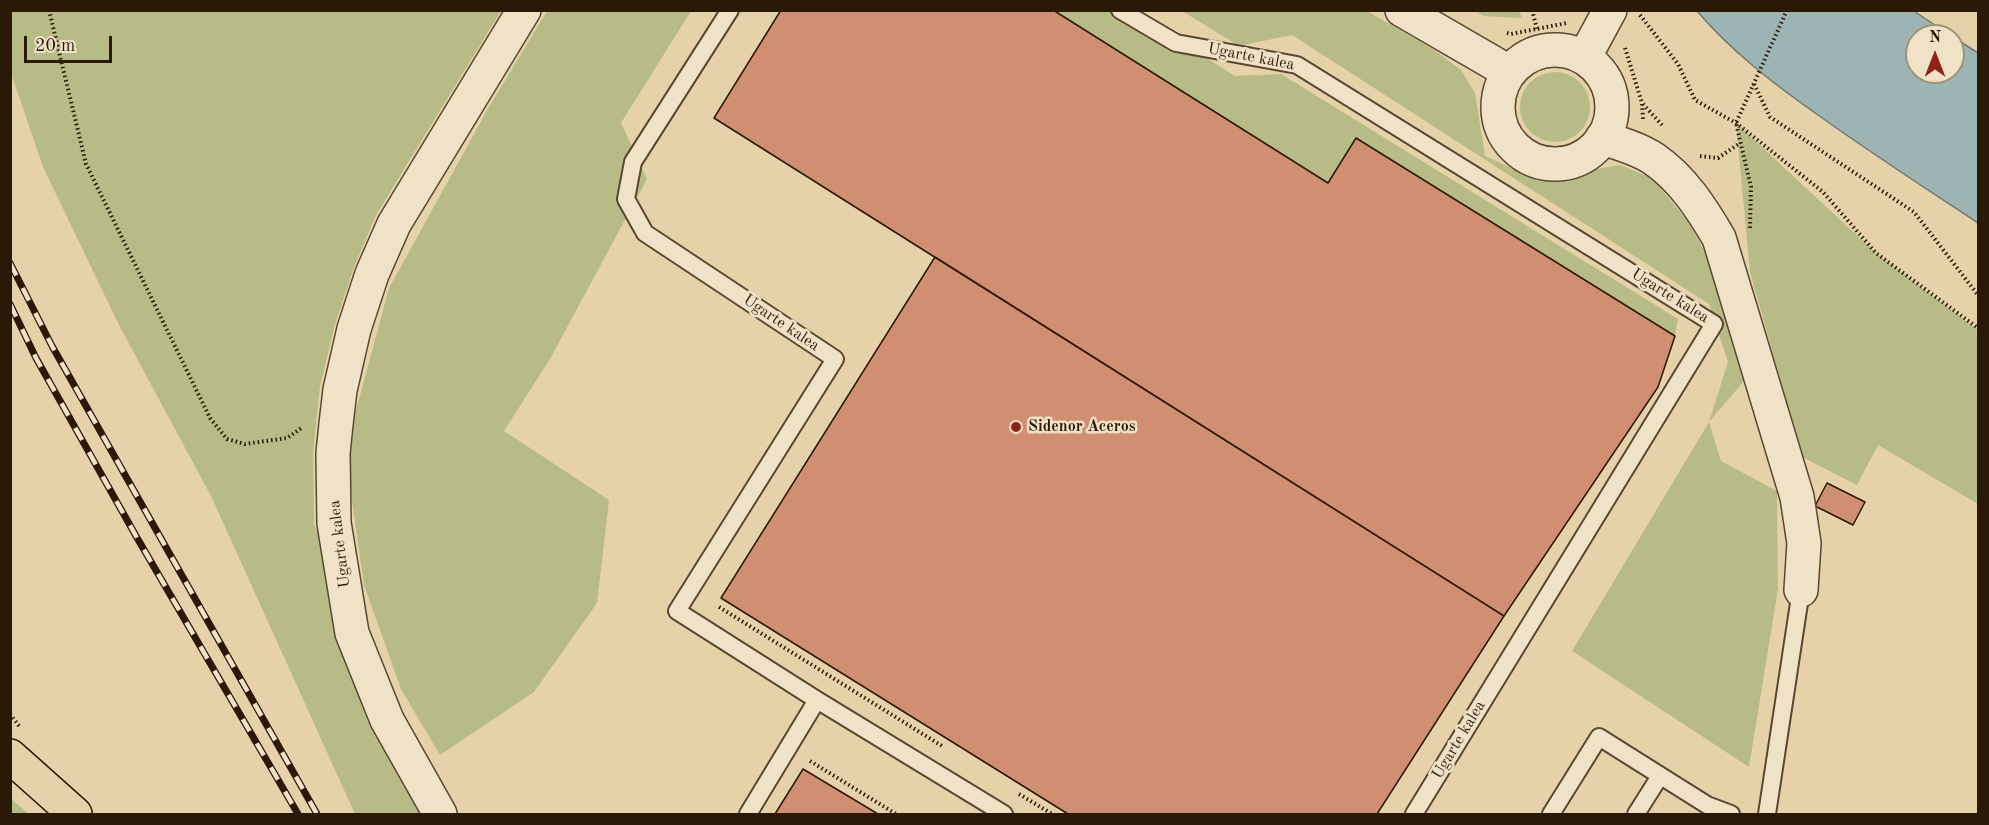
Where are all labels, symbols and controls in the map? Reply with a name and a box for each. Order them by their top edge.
scale bar [27,24,116,62]
north arrow [1905,24,1965,84]
text: N [1929,30,1941,46]
text: 20 m [35,37,75,55]
street label: Ugarte kalea [1206,39,1296,75]
street label: Ugarte kalea [1628,265,1712,327]
street label: Ugarte kalea [739,290,823,356]
place label: Sidenor Aceros [1028,417,1136,437]
marker: Sidenor Aceros [1009,420,1023,434]
street label: Ugarte kalea [325,499,355,589]
street label: Ugarte kalea [1428,697,1490,783]

